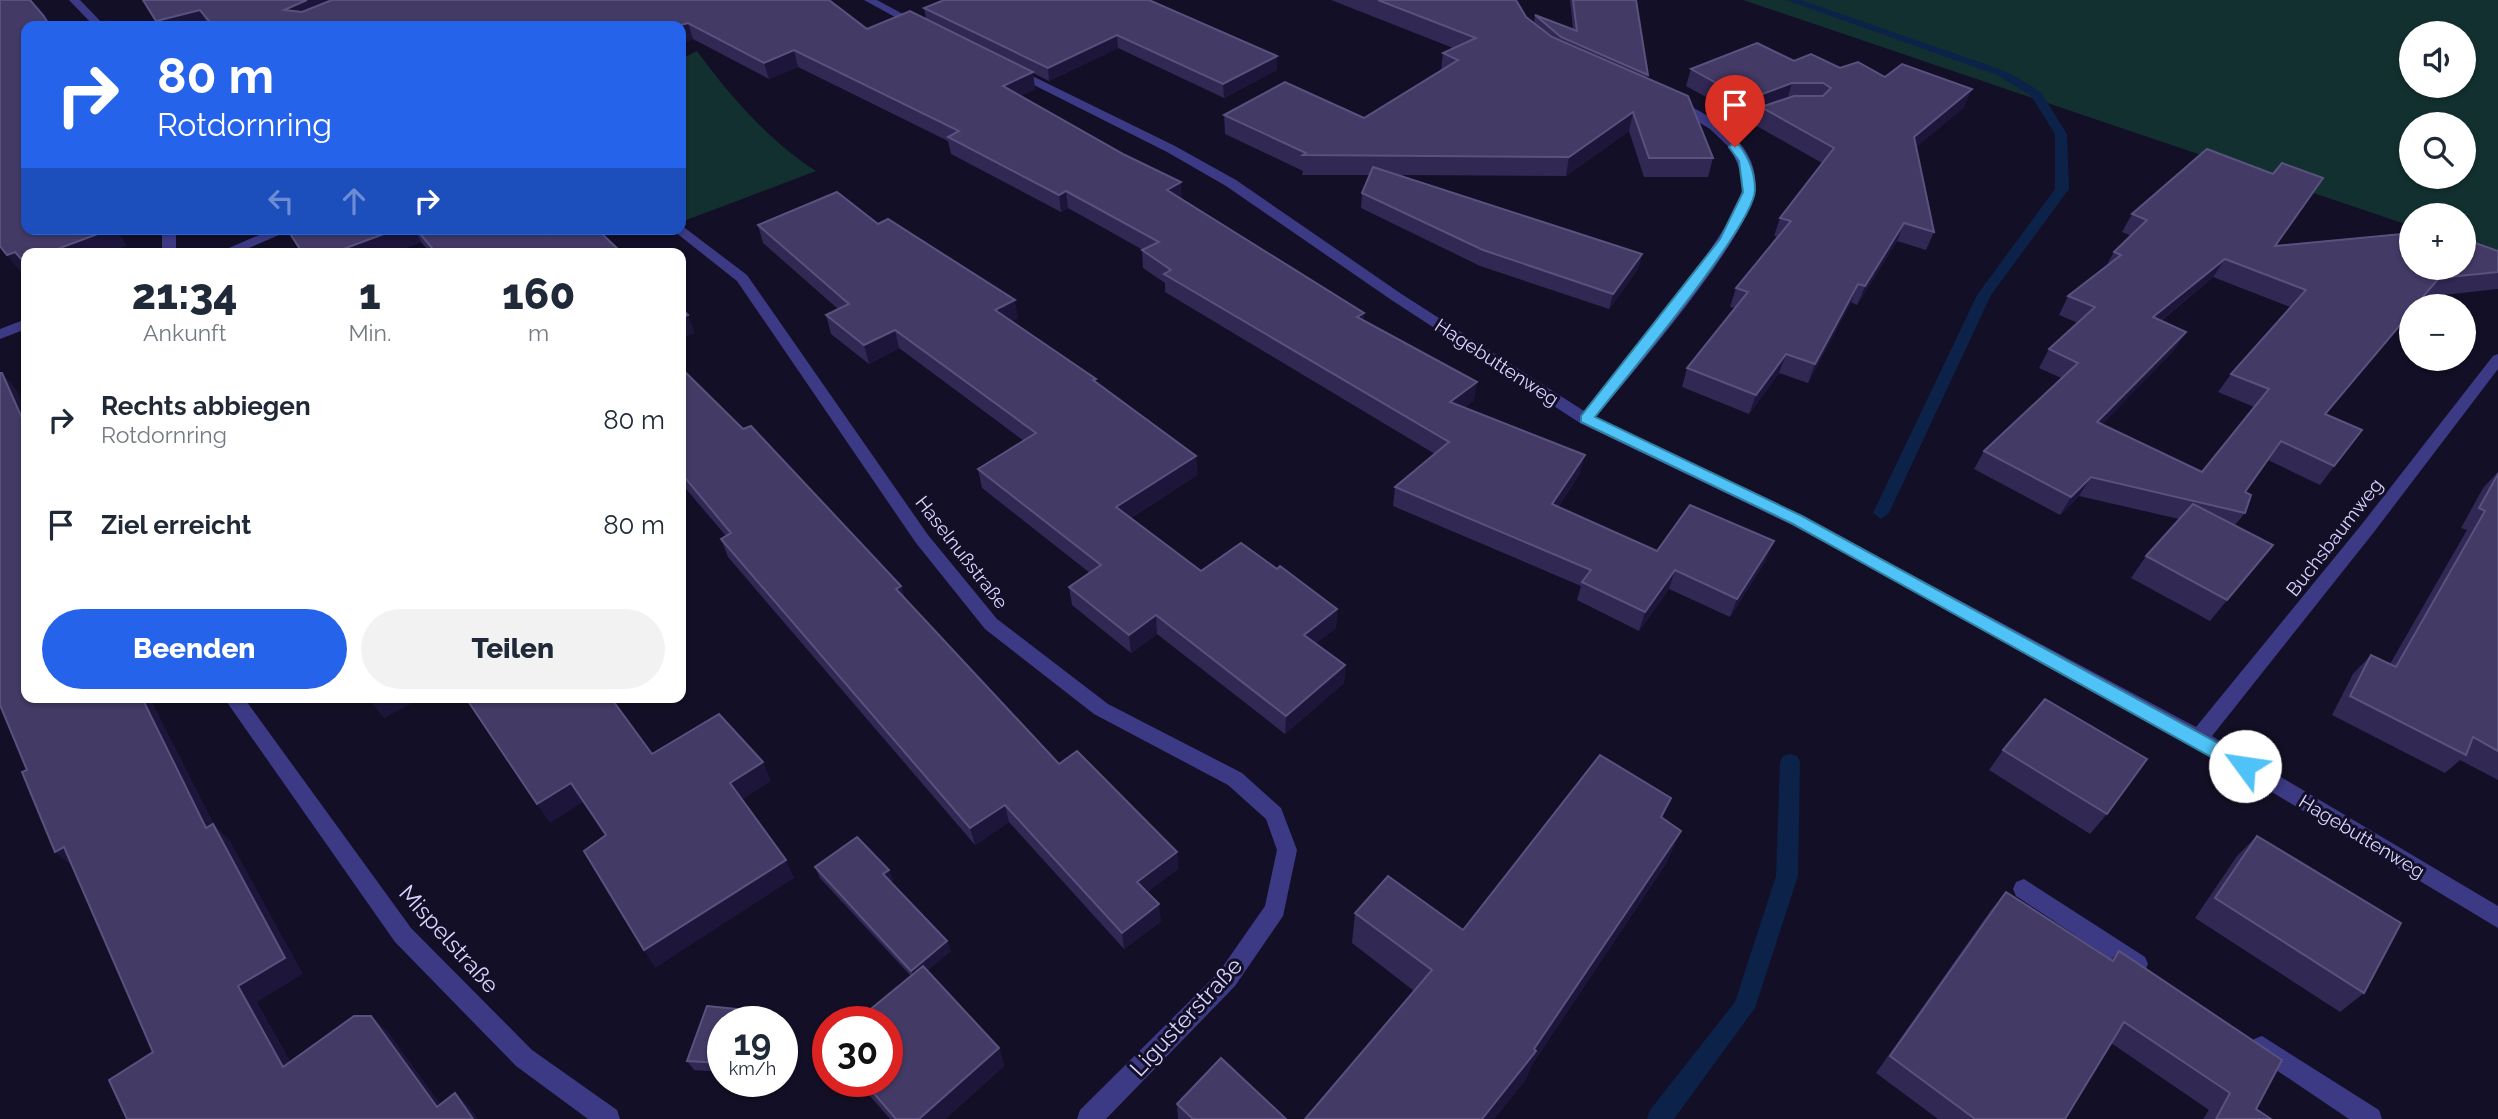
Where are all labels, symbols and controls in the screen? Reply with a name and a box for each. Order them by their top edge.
map controls [2399,21,2476,371]
button: sound [2399,21,2476,98]
text: 80 m [157,47,274,104]
icon: right [42,49,133,140]
pin [1705,75,1765,147]
icon: arrive [1716,86,1754,124]
text: Rotdornring [157,106,332,143]
button: search [2399,112,2476,189]
icon: left [262,182,300,220]
icon: ahead [335,182,373,220]
icon: right [408,182,446,220]
button: + [2399,203,2476,280]
text: 21:34 [132,270,238,319]
text: 1 [359,270,381,319]
text: 160 [502,270,575,319]
button: − [2399,294,2476,371]
street label: Hagebuttenweg [1431,314,1563,410]
text: Ankunft [143,319,226,346]
text: Min. [348,319,391,346]
text: m [528,319,549,346]
text: Rechts abbiegen [101,391,311,421]
icon: right [42,401,80,439]
text: 80 m [603,405,665,435]
text: Rotdornring [101,421,227,448]
street label: Buchsbaumweg [2281,474,2387,600]
street label: Haselnußstraße [911,491,1013,613]
icon: arrive [42,506,80,544]
text: Ziel erreicht [101,510,251,540]
text: 80 m [603,510,665,540]
button: Beenden [42,609,347,689]
button: Teilen [361,609,665,689]
position arrow [2208,729,2282,803]
street label: Hagebuttenweg [2295,790,2429,882]
street label: Mispelstraße [394,879,505,998]
street label: Ligusterstraße [1124,952,1247,1081]
speed limit sign: 30 [812,1006,903,1097]
text: 19 [734,1022,771,1063]
text: km/h [729,1058,776,1079]

